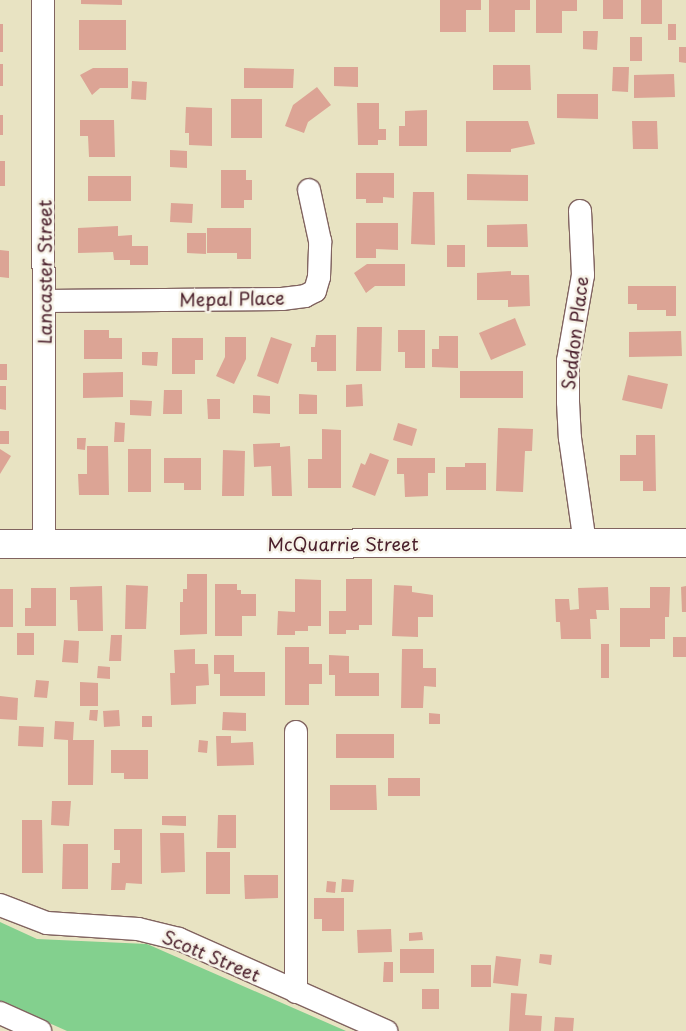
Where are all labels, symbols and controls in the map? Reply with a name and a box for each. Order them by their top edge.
street label: Lancaster Street [34,199,56,345]
street label: Seddon Place [557,275,593,391]
street label: Mepal Place [179,287,285,311]
street label: McQuarrie Street [267,533,419,555]
street label: Scott Street [158,925,264,987]

